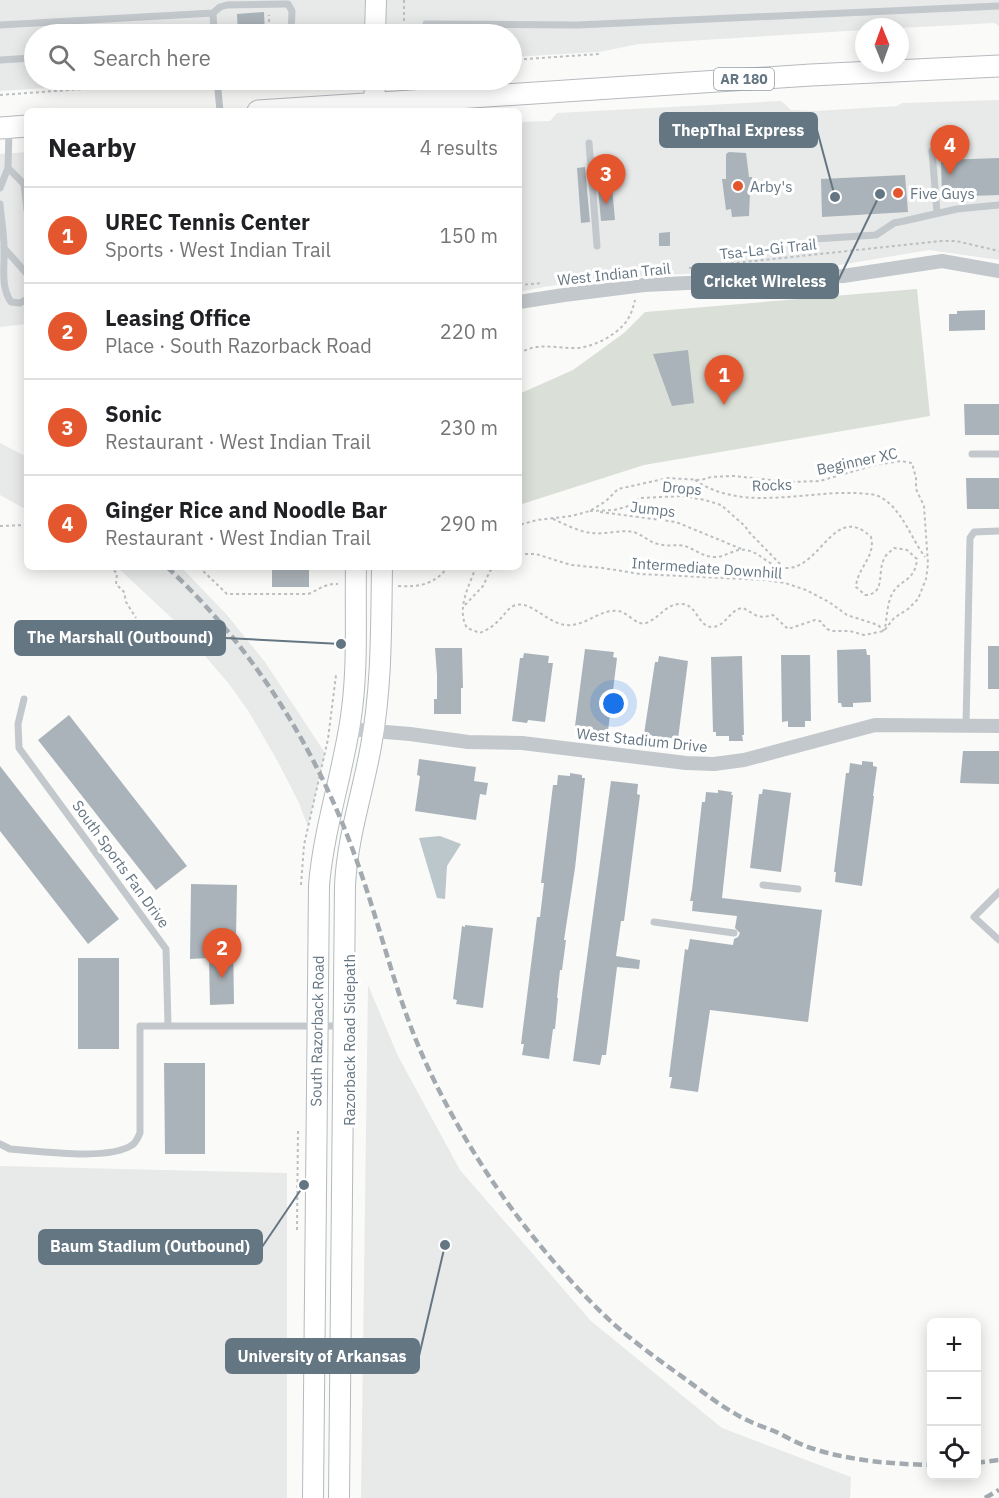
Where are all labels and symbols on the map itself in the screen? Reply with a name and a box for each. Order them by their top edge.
north arrow [855,18,909,72]
road number: AR 180 [714,68,774,90]
callout: ThepThai Express [660,113,817,147]
text: ThepThai Express [672,120,804,140]
pin: 4 [930,126,970,175]
pin: 3 [586,154,626,204]
place label: Arby's [750,177,792,196]
marker: Arby's [731,179,745,193]
place label: Five Guys [910,184,975,203]
marker: Five Guys [891,186,905,200]
street label: Tsa-La-Gi Trail [719,234,817,264]
street label: West Indian Trail [557,259,671,289]
callout: Cricket Wireless [692,264,838,298]
text: Cricket Wireless [704,271,826,291]
pin: 1 [704,356,744,405]
street label: Beginner XC [815,443,899,479]
street label: Rocks [751,475,793,495]
street label: Drops [661,477,703,499]
street label: Jumps [629,497,677,521]
street label: Intermediate Downhill [631,553,783,583]
callout: The Marshall (Outbound) [15,621,225,655]
text: The Marshall (Outbound) [27,627,213,647]
your location [599,689,628,718]
street label: West Stadium Drive [575,724,709,756]
street label: South Sports Fan Drive [68,796,174,932]
pin: 2 [202,928,242,978]
street label: Razorback Road Sidepath [340,954,359,1126]
street label: South Razorback Road [306,955,328,1107]
callout: Baum Stadium (Outbound) [39,1230,262,1264]
text: Baum Stadium (Outbound) [50,1236,250,1256]
callout: University of Arkansas [226,1339,419,1373]
text: University of Arkansas [237,1346,407,1366]

